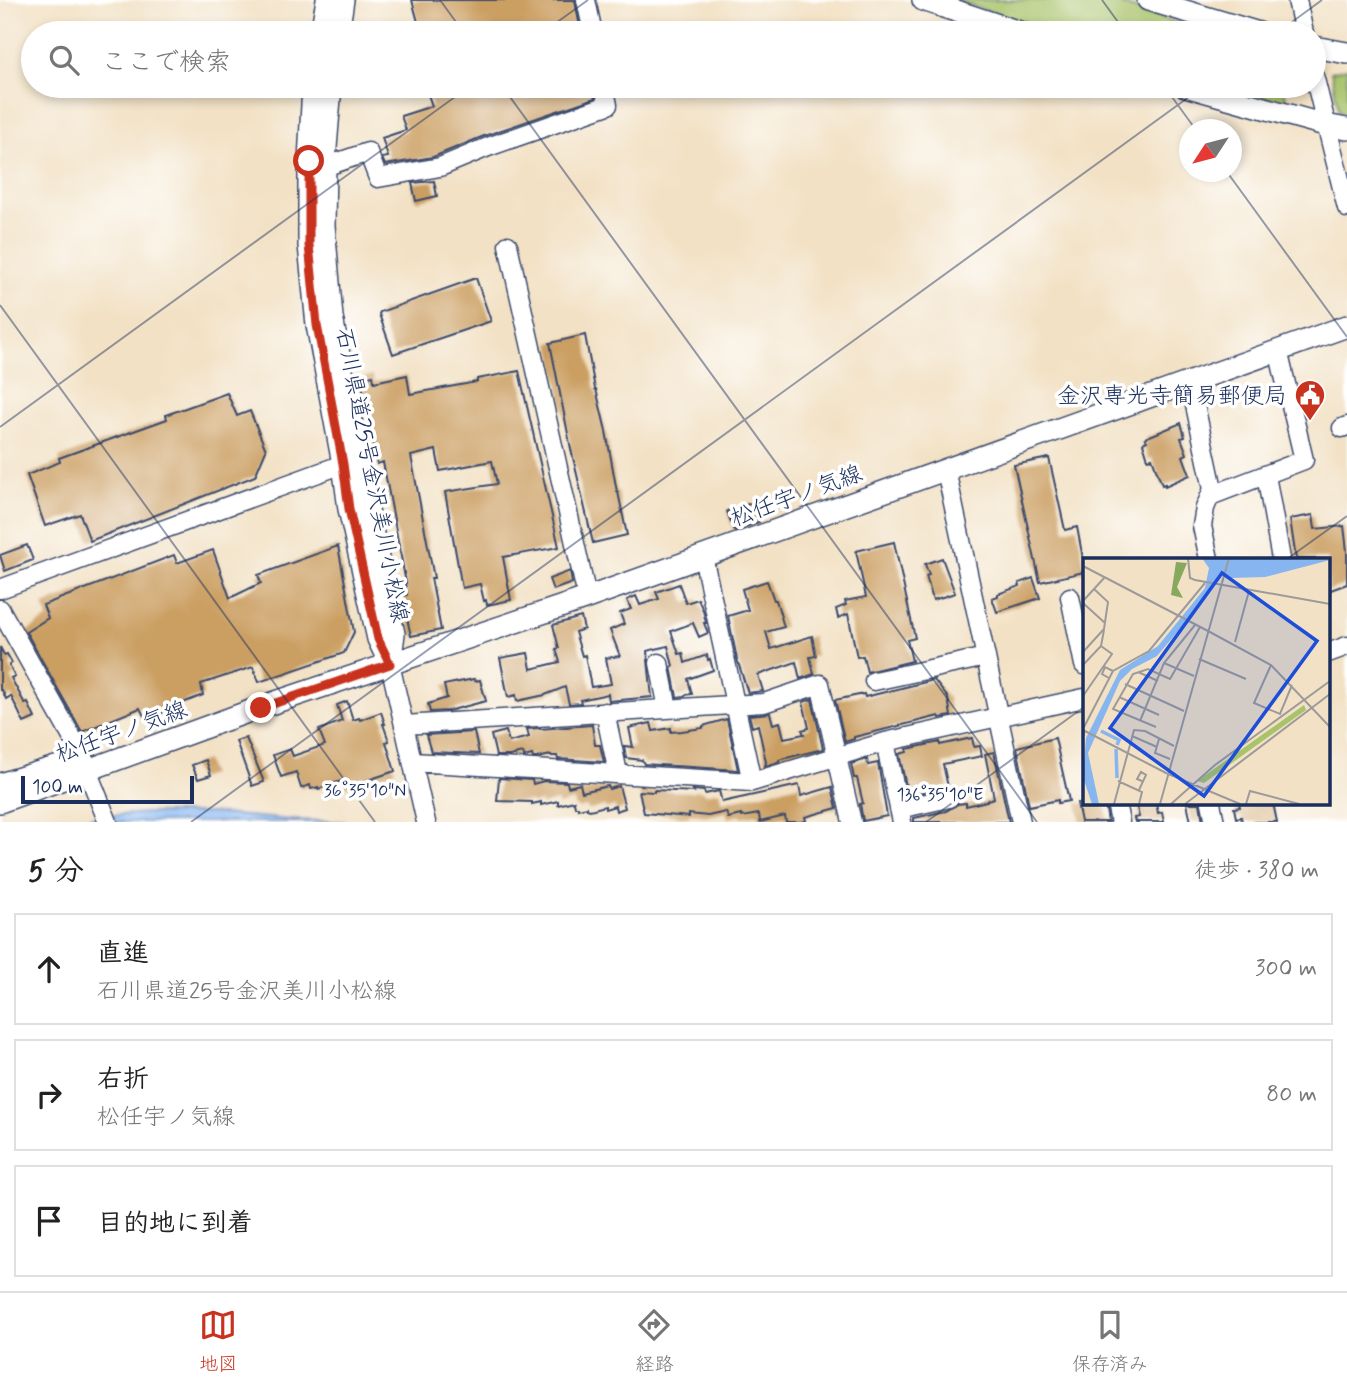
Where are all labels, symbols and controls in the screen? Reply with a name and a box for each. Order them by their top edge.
search box [21,21,1326,98]
icon: search [45,41,83,79]
text: ここで検索 [101,46,231,80]
north arrow [1179,119,1242,182]
route start [293,145,324,176]
street label: 石川県道25号金沢美川小松線 [328,326,414,625]
public building icon: 金沢専光寺簡易郵便局 [1293,378,1327,422]
place label: 金沢専光寺簡易郵便局 [1057,382,1287,412]
street label: 松任宇ノ気線 [727,459,867,535]
inset map [1083,558,1330,804]
route end [245,692,276,723]
street label: 松任宇ノ気線 [52,695,192,771]
scale bar [21,773,194,805]
text: 100 m [32,775,83,800]
text: 36°35'10"N [324,779,406,803]
text: 136°35'10"E [896,783,984,807]
text: 5 分 [28,852,84,891]
text: 徒歩 · 380 m [1194,856,1319,886]
text: 直進 [97,937,149,971]
icon: ahead [30,950,68,988]
text: 300 m [1255,954,1317,984]
text: 石川県道25号金沢美川小松線 [97,977,397,1007]
text: 右折 [97,1063,149,1097]
icon: right [30,1076,68,1114]
text: 80 m [1266,1080,1317,1110]
text: 松任宇ノ気線 [97,1103,235,1133]
icon: arrive [30,1202,68,1240]
text: 目的地に到着 [97,1207,253,1241]
tab: 地図 [199,1306,237,1377]
tab: 経路 [635,1306,674,1377]
tab: 保存済み [1072,1306,1148,1377]

